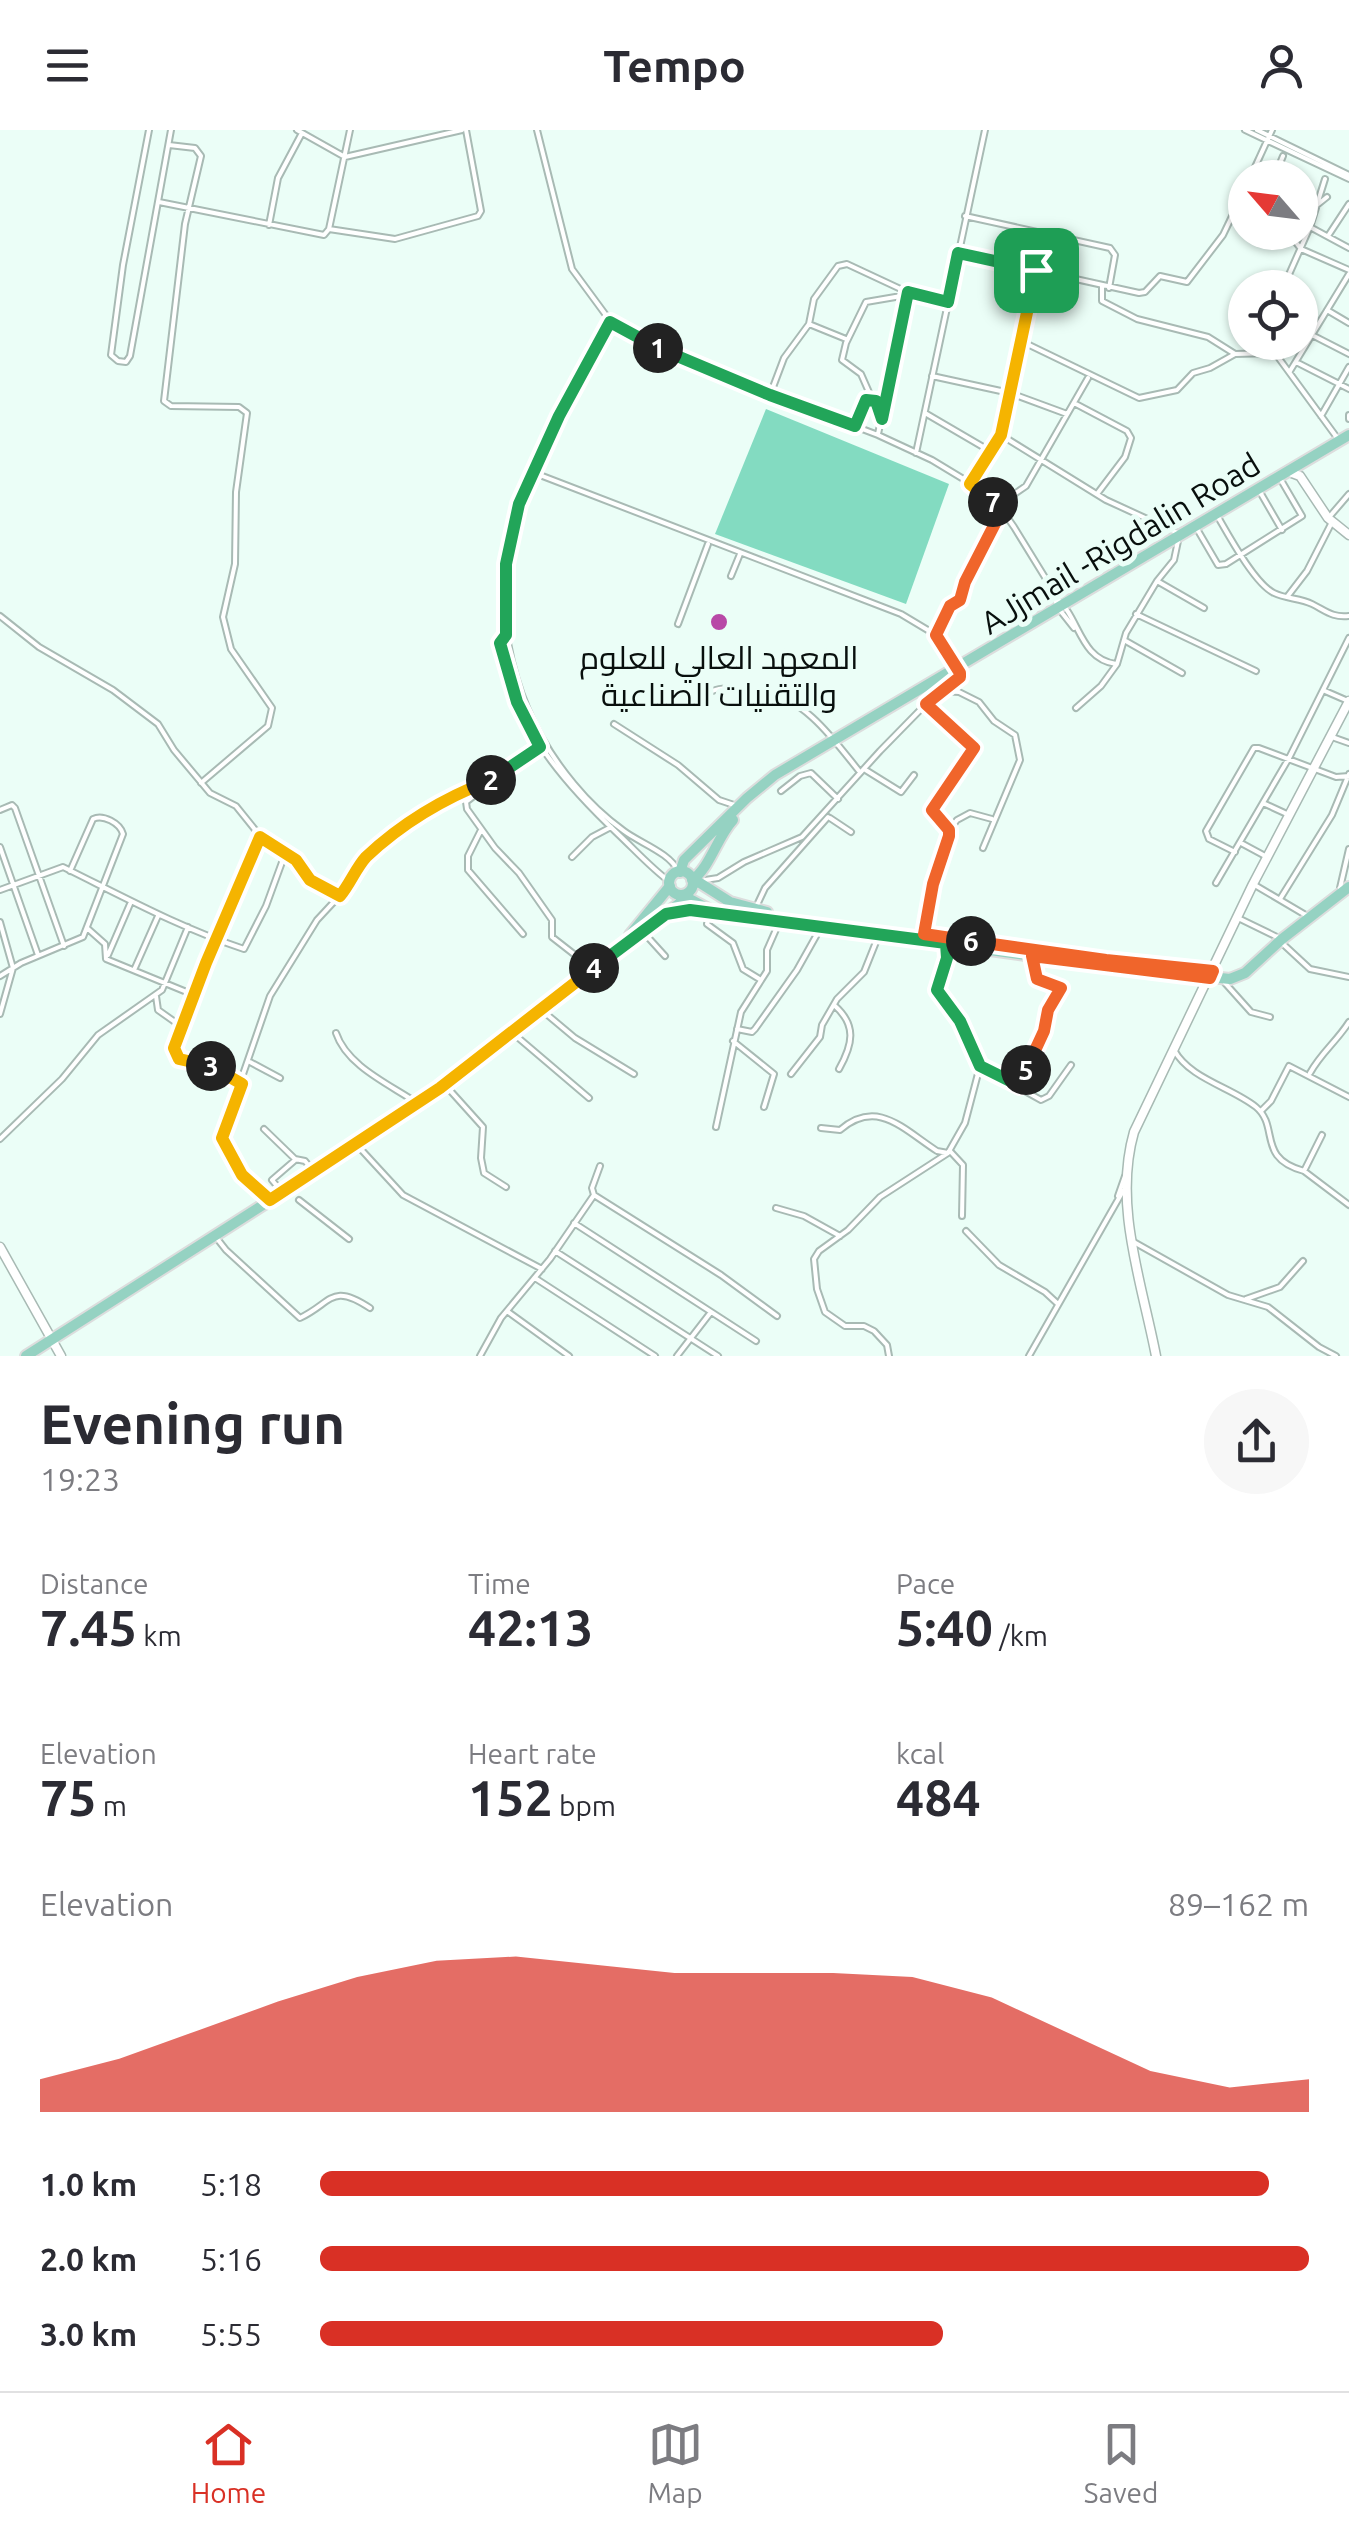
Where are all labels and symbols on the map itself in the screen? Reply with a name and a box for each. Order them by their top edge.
north arrow [1228,160,1318,250]
pin [994,228,1079,313]
pin: 1 [633,323,683,373]
street label: AJjmail -Rigdalin Road [974,445,1266,641]
pin: 7 [968,477,1018,527]
marker: المعهد العالي للعلوم والتقنيات الصناعية [708,611,730,633]
place label: المعهد العالي للعلوم والتقنيات الصناعية [579,639,859,713]
pin: 2 [466,755,516,805]
pin: 6 [946,916,996,966]
pin: 4 [569,943,619,993]
pin: 3 [186,1041,236,1091]
pin: 5 [1001,1045,1051,1095]

